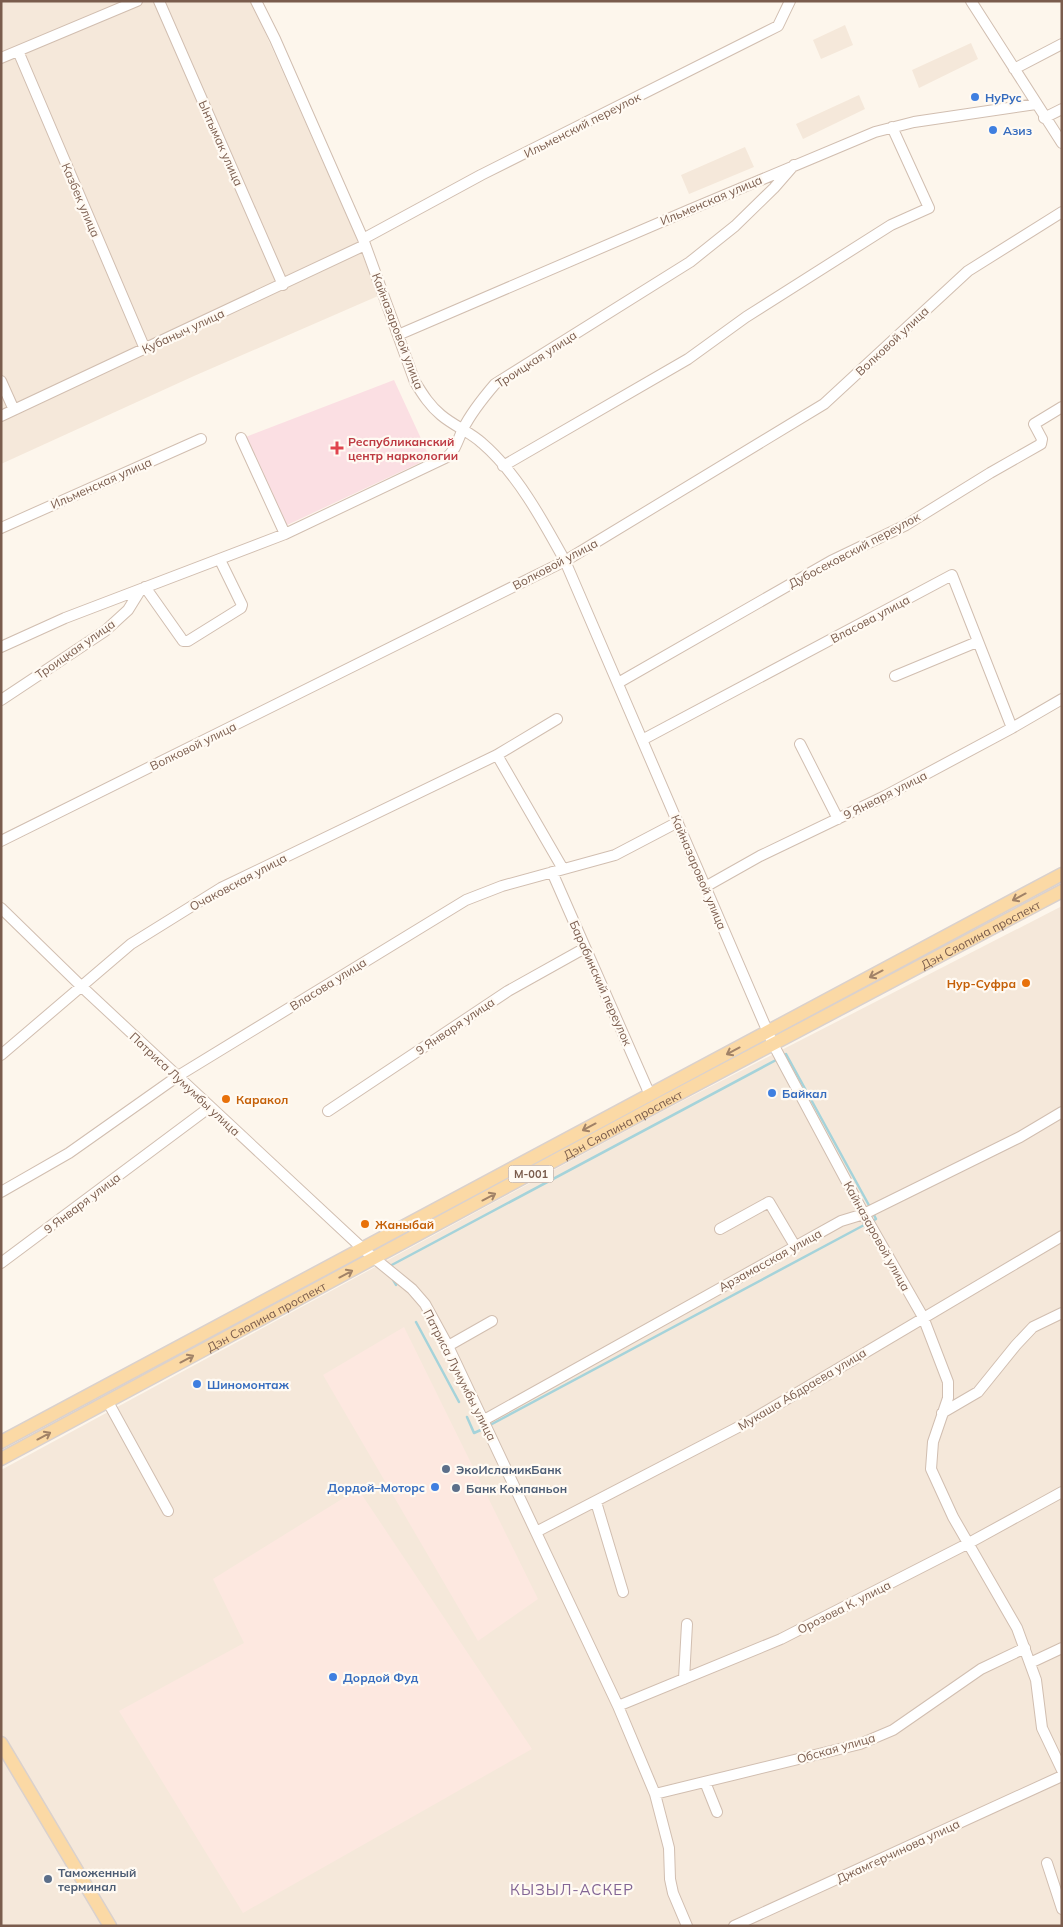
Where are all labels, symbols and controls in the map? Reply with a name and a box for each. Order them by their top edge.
street label: Ильменский переулок [521,89,643,161]
place label: НуРус [985,90,1022,105]
marker: НуРус [969,91,981,103]
street label: Ынтымак улица [195,98,247,188]
place label: Азиз [1003,123,1032,138]
marker: Азиз [987,124,999,136]
street label: Казбек улица [59,160,103,240]
street label: Ильменская улица [658,172,764,228]
street label: Кайназаровой улица [369,271,427,391]
street label: Волковой улица [852,303,932,379]
street label: Кубаныч улица [139,305,227,357]
street label: Троицкая улица [493,327,579,391]
place label: Республиканский центр наркологии [348,434,458,463]
marker: Республиканский центр наркологии [330,441,344,455]
street label: Ильменская улица [48,454,154,512]
street label: Дубосековский переулок [786,509,923,591]
street label: Волковой улица [510,535,600,593]
street label: Власова улица [828,592,912,646]
street label: Троицкая улица [32,616,118,682]
street label: Волковой улица [147,719,239,773]
street label: 9 Января улица [841,767,929,823]
street label: Кайназаровой улица [668,812,730,932]
street label: Очаковская улица [187,850,289,914]
one-way arrow [1012,893,1027,902]
street label: Дэн Сяопина проспект [918,896,1043,972]
street label: Барабинский переулок [567,918,636,1048]
street label: Власова улица [287,954,369,1014]
one-way arrow [868,969,883,979]
place label: Нур-Суфра [947,976,1016,991]
marker: Нур-Суфра [1020,977,1032,989]
street label: 9 Января улица [413,994,497,1058]
street label: Патриса Лумумбы улица [127,1029,243,1139]
one-way arrow [725,1046,740,1056]
street label: Дэн Сяопина проспект [560,1086,685,1162]
place label: Байкал [782,1086,827,1101]
marker: Байкал [766,1087,778,1099]
place label: Каракол [236,1092,288,1107]
marker: Каракол [220,1093,232,1105]
one-way arrow [582,1123,597,1132]
road number: M-001 [508,1166,554,1182]
street label: 9 Января улица [41,1169,123,1237]
street label: Кайназаровой улица [841,1178,913,1294]
one-way arrow [481,1191,495,1201]
place label: Жаныбай [375,1217,434,1232]
marker: Жаныбай [359,1218,371,1230]
street label: Арзамасская улица [716,1225,824,1295]
one-way arrow [338,1269,353,1278]
street label: Дэн Сяопина проспект [204,1278,329,1354]
street label: Патриса Лумумбы улица [420,1307,500,1443]
street label: Мукаша Абдраева улица [735,1345,869,1433]
one-way arrow [180,1354,195,1364]
place label: Шиномонтаж [207,1377,290,1392]
marker: Шиномонтаж [191,1378,203,1390]
one-way arrow [37,1431,52,1441]
place label: ЭкоИсламикБанк [456,1462,562,1477]
marker: ЭкоИсламикБанк [440,1463,452,1475]
place label: Дордой–Моторс [327,1480,425,1495]
marker: Дордой–Моторс [429,1481,441,1493]
place label: Банк Компаньон [466,1481,567,1496]
marker: Банк Компаньон [450,1482,462,1494]
street label: Орозова К. улица [795,1577,893,1637]
place label: Дордой Фуд [343,1670,419,1685]
marker: Дордой Фуд [327,1671,339,1683]
street label: Обская улица [795,1730,877,1766]
street label: Джамгерчинова улица [834,1816,962,1886]
place label: Таможенный терминал [58,1865,136,1894]
marker: Таможенный терминал [42,1873,54,1885]
district label: КЫЗЫЛ-АСКЕР [510,1880,634,1899]

